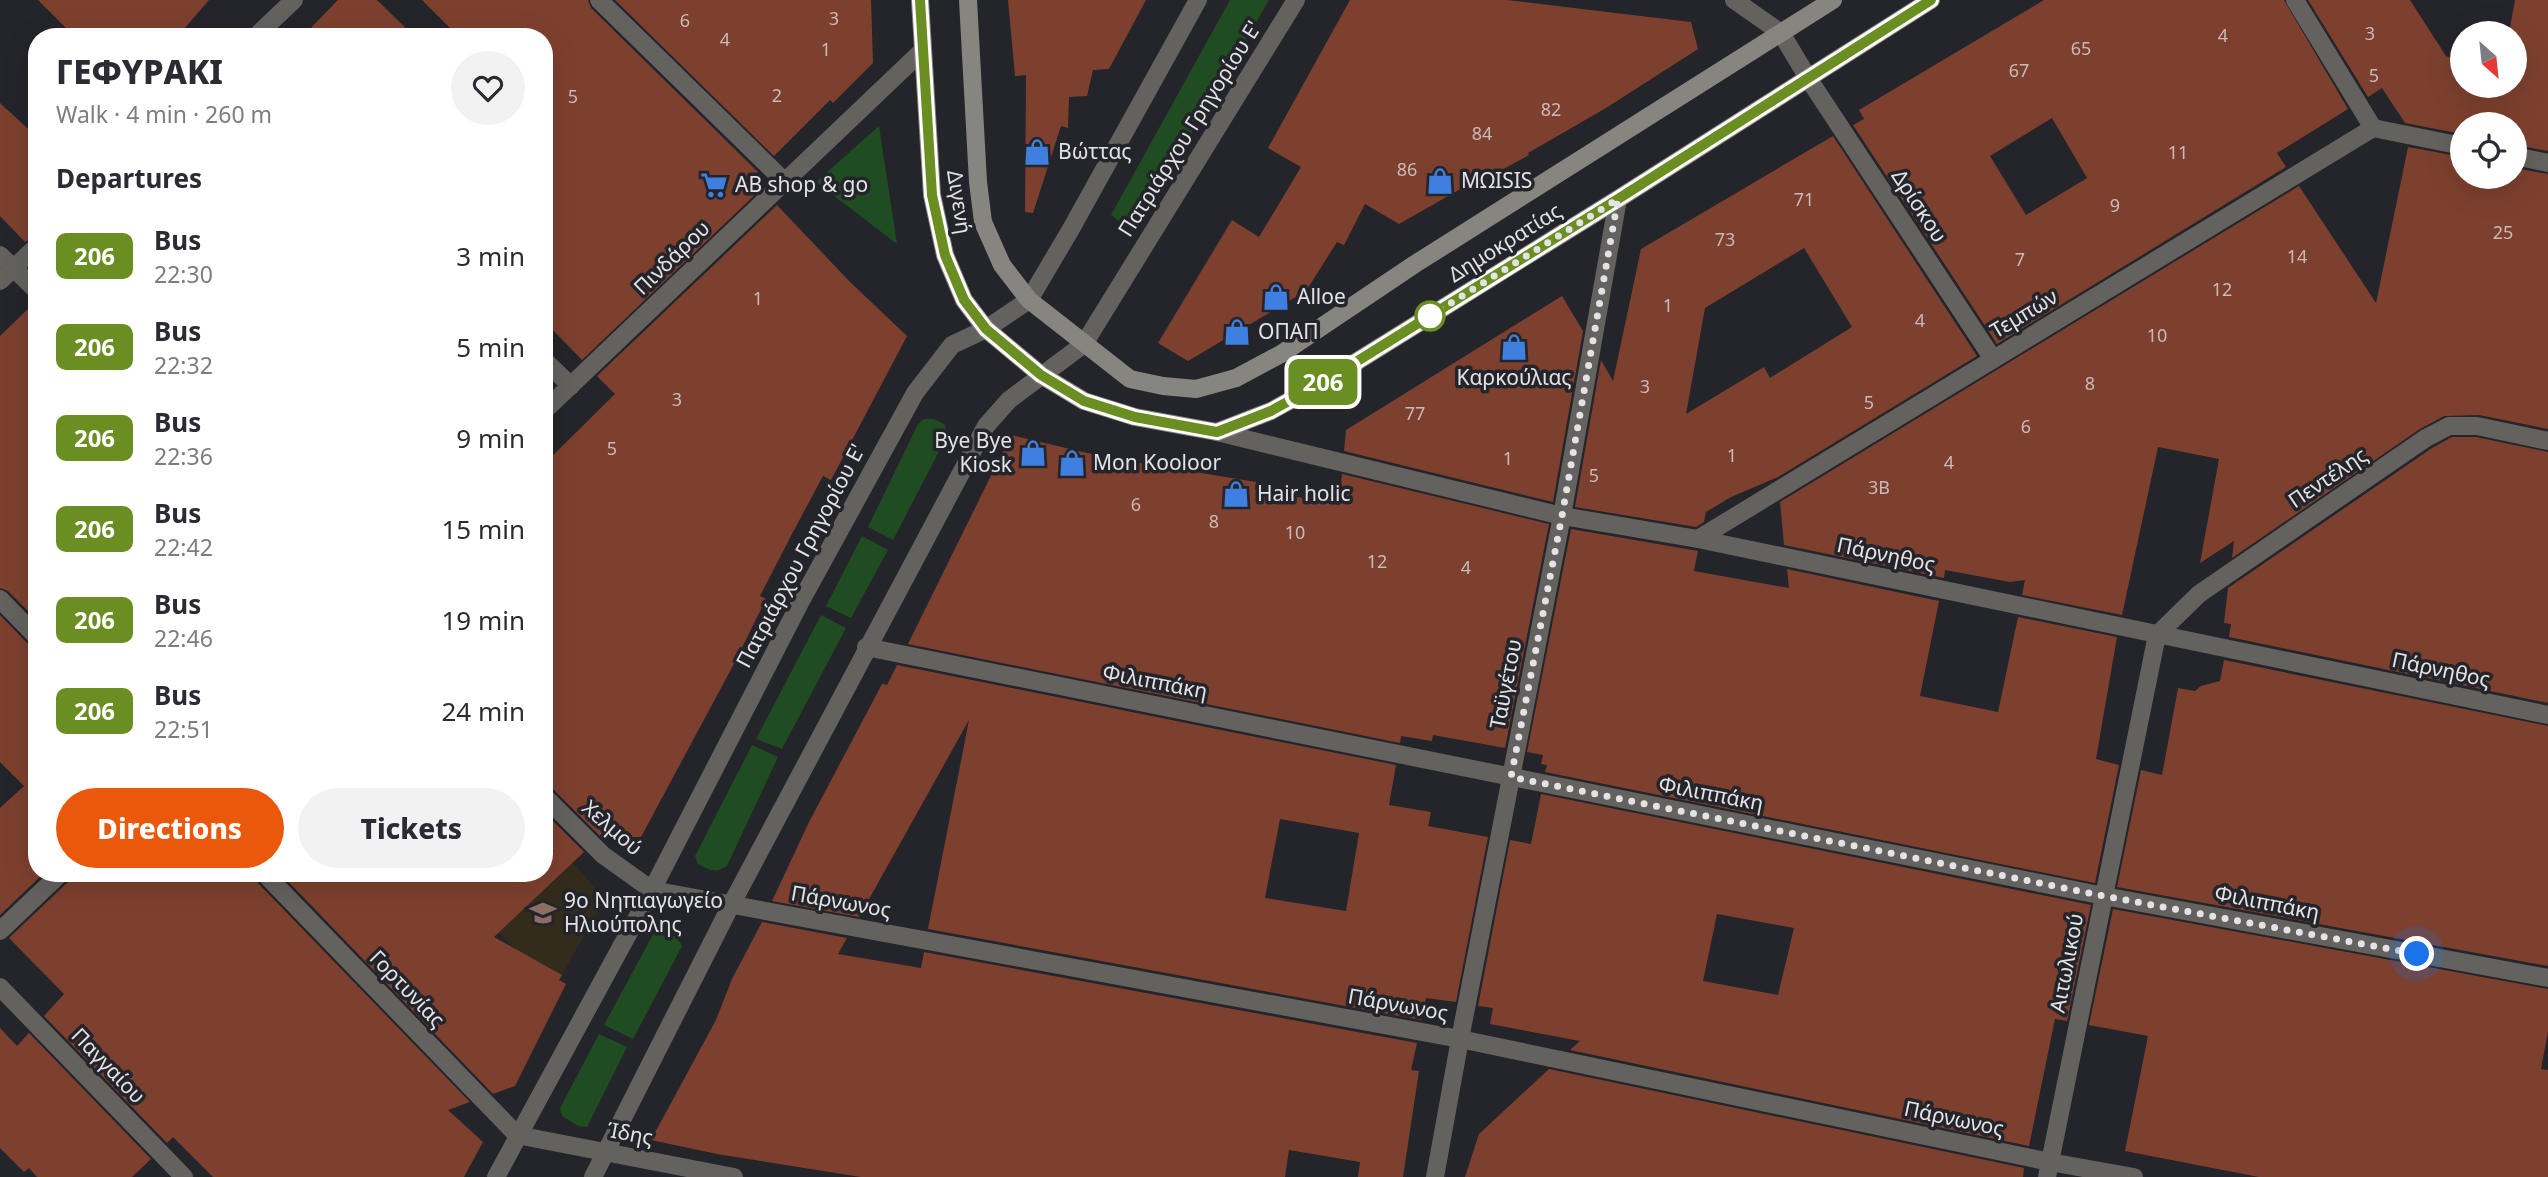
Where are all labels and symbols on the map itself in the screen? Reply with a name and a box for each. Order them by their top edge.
house number: 3 [829,6,839,30]
house number: 6 [680,8,690,32]
street label: Πατριάρχου Γρηγορίου Ε' [1111,15,1267,242]
house number: 3 [2365,21,2375,45]
north arrow [2450,21,2527,98]
house number: 4 [2218,23,2228,47]
house number: 4 [720,27,730,51]
house number: 65 [2071,36,2091,60]
house number: 1 [821,37,831,61]
house number: 67 [2009,58,2029,82]
house number: 5 [2369,63,2379,87]
house number: 2 [772,83,782,107]
house number: 5 [568,84,578,108]
house number: 82 [1541,97,1561,121]
house number: 84 [1472,121,1492,145]
shop icon: Βώττας [1022,137,1052,167]
place label: Βώττας [1058,137,1131,165]
house number: 11 [2168,140,2188,164]
house number: 86 [1397,157,1417,181]
street label: Δρίσκου [1886,163,1954,247]
shop icon: ΜΩISIS [1425,166,1455,196]
place label: ΜΩISIS [1461,166,1532,194]
street label: Διγενή [941,168,979,236]
supermarket icon: ΑΒ shop & go [699,170,729,200]
place label: ΑΒ shop & go [735,170,868,198]
house number: 71 [1794,187,1814,211]
house number: 9 [2110,193,2120,217]
street label: Δημοκρατίας [1443,196,1566,288]
street label: Πινδάρου [627,214,715,301]
house number: 25 [2493,220,2513,244]
house number: 73 [1715,227,1735,251]
house number: 14 [2287,244,2307,268]
house number: 7 [2015,247,2025,271]
house number: 12 [2212,277,2232,301]
shop icon: Alloe [1261,282,1291,312]
place label: Alloe [1297,282,1346,310]
street label: Τεμπών [1985,282,2062,344]
house number: 1 [753,286,763,310]
house number: 1 [1663,293,1673,317]
unlabelled marker [1415,301,1445,331]
house number: 4 [1915,308,1925,332]
shop icon: ΟΠΑΠ [1222,317,1252,347]
place label: ΟΠΑΠ [1258,317,1319,345]
house number: 10 [2147,323,2167,347]
shop icon: Καρκούλιας [1499,332,1529,362]
line badge: 206 [1283,359,1363,405]
place label: Καρκούλιας [1456,363,1572,391]
house number: 8 [2085,371,2095,395]
house number: 3 [1640,374,1650,398]
house number: 3 [672,387,682,411]
house number: 5 [1864,390,1874,414]
house number: 77 [1405,401,1425,425]
house number: 6 [2021,414,2031,438]
place label: Bye Bye Kiosk [934,426,1013,478]
house number: 5 [607,436,617,460]
shop icon: Bye Bye Kiosk [1018,438,1048,468]
street label: Πατριάρχου Γρηγορίου Ε' [729,439,871,672]
street label: Πεντέλης [2282,440,2372,514]
house number: 1 [1727,443,1737,467]
house number: 1 [1503,446,1513,470]
shop icon: Mon Kooloor [1057,448,1087,478]
place label: Mon Kooloor [1093,448,1221,476]
house number: 4 [1944,450,1954,474]
house number: 5 [1589,463,1599,487]
house number: 3Β [1868,475,1890,499]
shop icon: Hair holic [1221,479,1251,509]
place label: Hair holic [1257,479,1351,507]
house number: 6 [1131,492,1141,516]
house number: 8 [1209,509,1219,533]
house number: 10 [1285,520,1305,544]
street label: Πάρνηθος [1835,530,1938,578]
house number: 12 [1367,549,1387,573]
house number: 4 [1461,555,1471,579]
street label: Ταϋγέτου [1483,636,1527,731]
street label: Πάρνηθος [2390,645,2493,693]
street label: Φιλιππάκη [1100,657,1210,705]
street label: Φιλιππάκη [1656,769,1766,817]
street label: Χελμού [577,793,649,861]
street label: Πάρνωνος [789,878,893,924]
street label: Φιλιππάκη [2212,878,2322,926]
place label: 9ο Νηπιαγωγείο Ηλιούπολης [564,886,723,938]
school or university icon: 9ο Νηπιαγωγείο Ηλιούπολης [528,898,558,928]
street label: Αιτωλικού [2043,911,2089,1015]
your location [2399,936,2434,971]
street label: Γορτυνίας [364,944,451,1033]
street label: Πάρνωνος [1346,981,1450,1027]
street label: Παγγαίου [66,1022,152,1109]
street label: Πάρνωνος [1902,1094,2007,1142]
street label: Ίδης [605,1115,656,1151]

